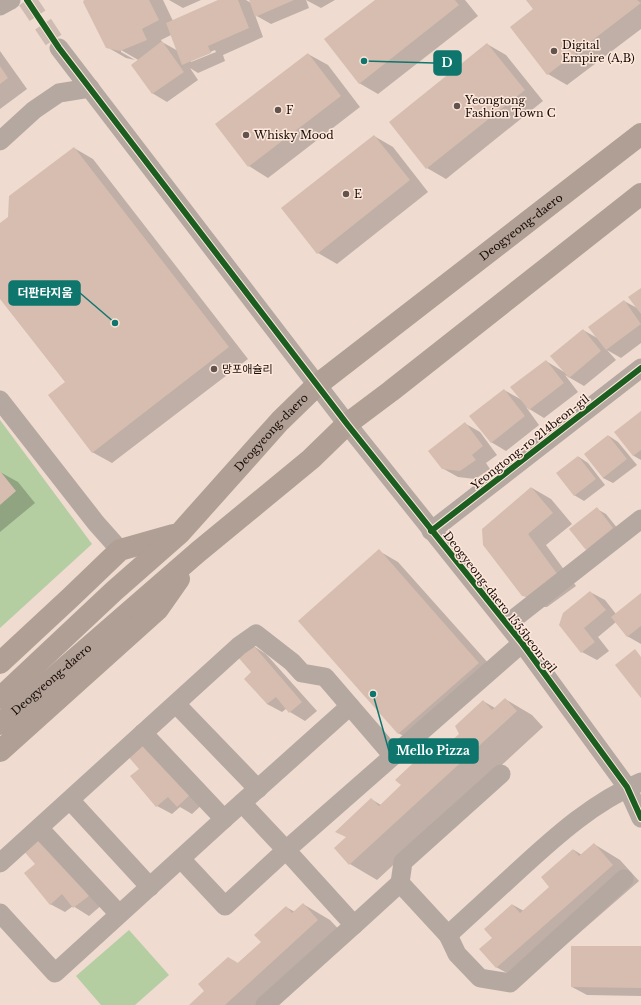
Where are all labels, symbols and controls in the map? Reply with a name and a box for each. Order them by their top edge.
place label: Digital Empire (A,B) [562,38,635,65]
marker: Digital Empire (A,B) [549,46,559,56]
callout: D [434,51,461,75]
text: D [441,55,453,70]
place label: Yeongtong Fashion Town C [464,93,556,120]
marker: Yeongtong Fashion Town C [452,101,462,111]
place label: F [286,103,294,117]
marker: F [273,105,283,115]
place label: Whisky Mood [253,128,334,142]
marker: Whisky Mood [241,130,251,140]
place label: E [354,187,362,201]
marker: E [341,189,351,199]
street label: Deogyeong-daero [477,190,565,264]
callout: 더판타지움 [9,281,80,305]
text: 더판타지움 [17,285,73,300]
place label: 망포애슐리 [222,362,273,376]
marker: 망포애슐리 [209,364,219,374]
street label: Deogyeong-daero [231,391,311,474]
street label: Yeongtong-ro 214beon-gil [467,391,592,493]
street label: Deogyeong-daero 1555beon-gil [440,529,560,676]
street label: Deogyeong-daero [8,641,94,718]
callout: Mello Pizza [389,739,478,763]
text: Mello Pizza [396,743,470,758]

